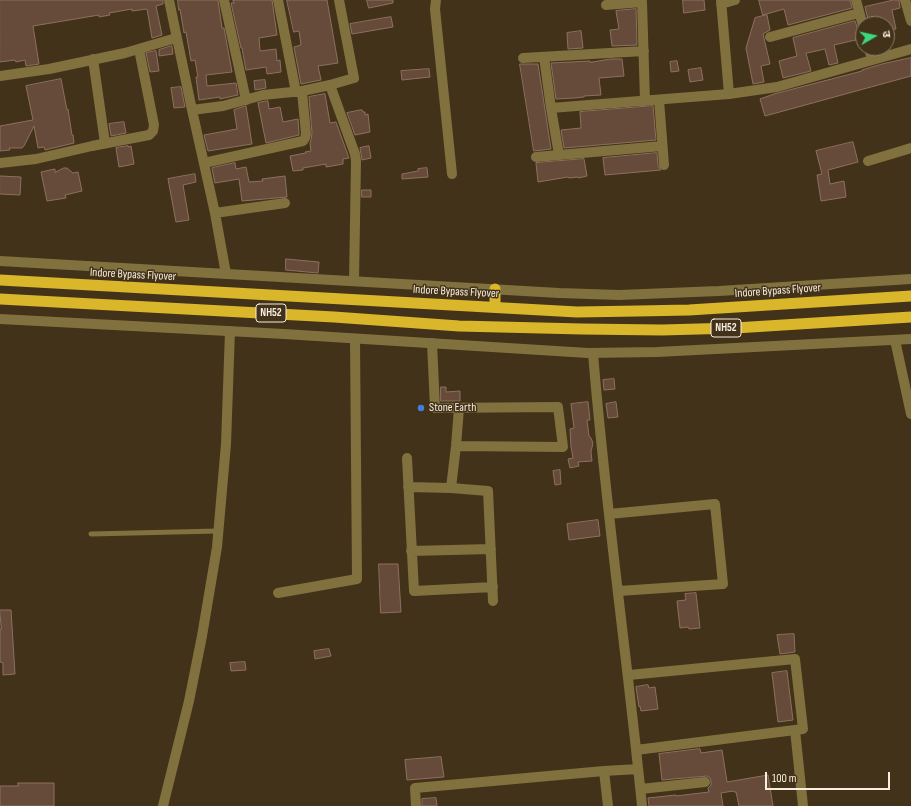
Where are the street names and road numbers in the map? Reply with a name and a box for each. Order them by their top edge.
street label: Indore Bypass Flyover [89,266,177,284]
street label: Indore Bypass Flyover [734,281,822,301]
street label: Indore Bypass Flyover [412,283,500,301]
road number: NH52 [256,304,286,322]
road number: NH52 [711,319,741,337]

